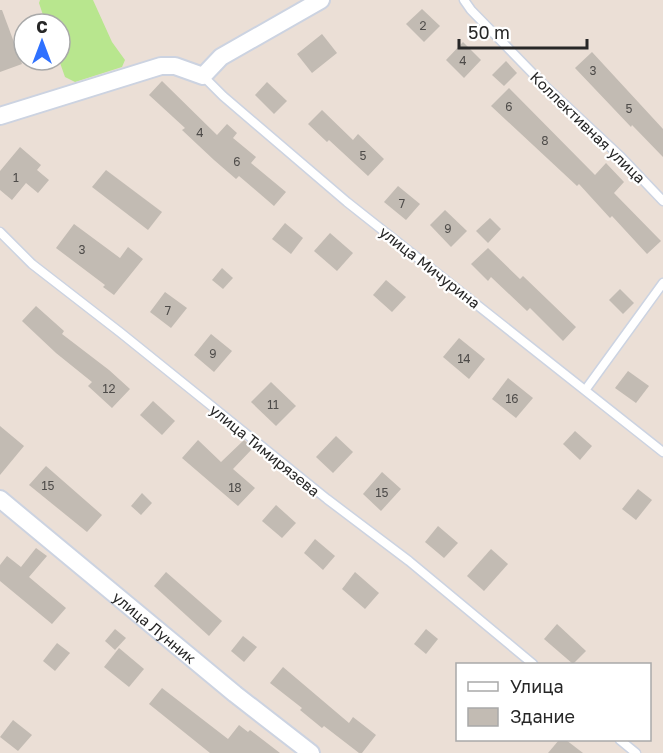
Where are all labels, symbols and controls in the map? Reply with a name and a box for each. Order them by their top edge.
north arrow [12,12,72,72]
scale bar [459,12,586,50]
text: С [36,17,48,37]
house number: 2 [420,18,427,33]
text: 50 m [468,21,510,43]
house number: 4 [459,53,467,68]
house number: 3 [589,63,597,78]
street label: Коллективная улица [527,67,649,187]
house number: 6 [505,99,513,114]
house number: 5 [626,101,633,116]
house number: 4 [196,125,204,140]
house number: 8 [541,133,549,148]
house number: 5 [360,148,367,163]
house number: 6 [233,154,241,169]
house number: 1 [13,170,19,185]
house number: 7 [399,196,405,211]
house number: 9 [444,221,452,236]
street label: улица Мичурина [376,222,484,312]
house number: 3 [78,242,86,257]
house number: 7 [165,303,171,318]
house number: 9 [209,346,217,361]
house number: 14 [457,351,471,366]
house number: 12 [103,381,115,396]
house number: 16 [505,391,519,406]
house number: 11 [267,397,279,412]
street label: улица Тимирязева [206,400,324,500]
house number: 15 [42,478,54,493]
house number: 18 [228,480,242,495]
house number: 15 [376,485,388,500]
street label: улица Лунник [109,588,200,667]
legend [456,663,651,741]
text: Улица [510,675,564,697]
text: Здание [510,705,575,727]

